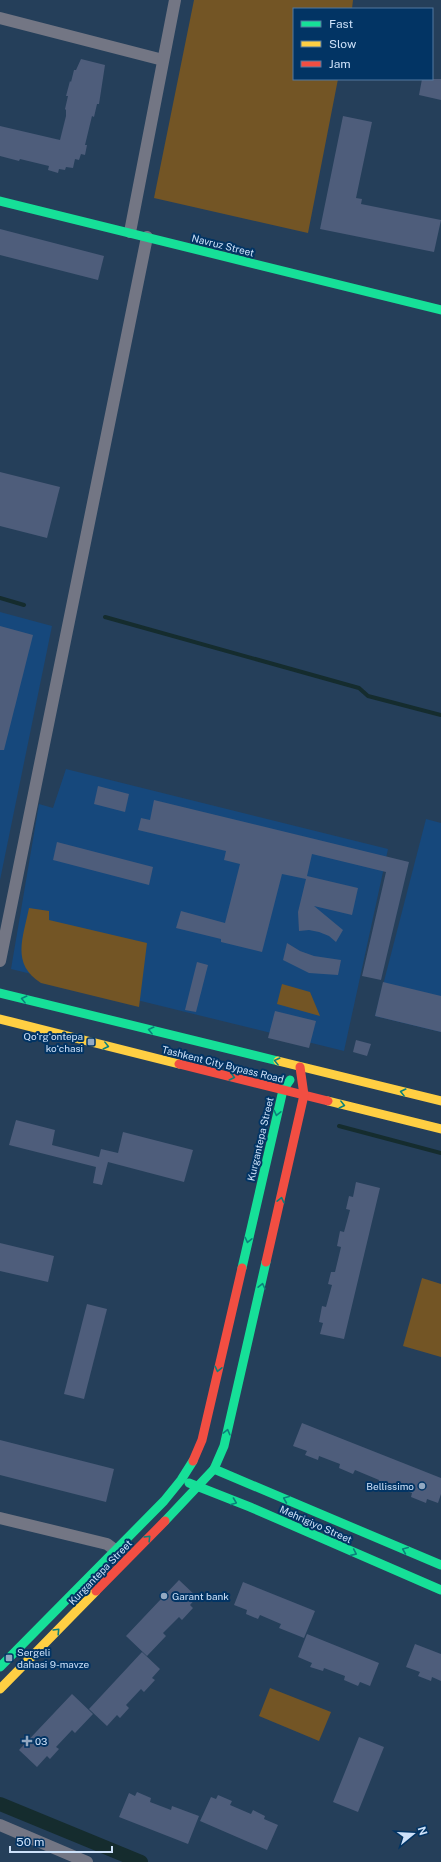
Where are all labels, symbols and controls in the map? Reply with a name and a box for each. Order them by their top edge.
legend [293,8,433,80]
text: Fast [329,17,354,31]
text: Slow [329,37,357,51]
text: Jam [329,57,351,71]
street label: Navruz Street [190,231,256,259]
one-way arrow [21,995,28,1004]
one-way arrow [147,1026,154,1035]
place label: Qoʻrgʻontepa koʻchasi [24,1030,83,1054]
marker: Qoʻrgʻontepa koʻchasi [86,1037,96,1047]
one-way arrow [103,1041,109,1049]
street label: Tashkent City Bypass Road [161,1043,285,1085]
one-way arrow [274,1057,281,1066]
one-way arrow [229,1073,235,1081]
one-way arrow [400,1088,407,1097]
street label: Kurgantepa Street [245,1096,276,1182]
one-way arrow [339,1100,345,1108]
one-way arrow [274,1110,282,1117]
one-way arrow [276,1197,284,1204]
one-way arrow [245,1237,253,1243]
one-way arrow [257,1283,265,1289]
one-way arrow [215,1365,223,1372]
one-way arrow [222,1429,231,1436]
place label: Bellissimo [366,1480,414,1492]
marker: Bellissimo [417,1481,427,1491]
one-way arrow [282,1496,290,1504]
one-way arrow [231,1497,238,1505]
street label: Mehrigiyo Street [278,1503,354,1545]
one-way arrow [143,1535,150,1543]
street label: Kurgantepa Street [66,1537,134,1607]
one-way arrow [402,1547,410,1555]
one-way arrow [349,1548,357,1556]
place label: Garant bank [172,1590,229,1602]
marker: Garant bank [159,1591,169,1601]
one-way arrow [52,1628,60,1636]
place label: Sergeli dahasi 9-mavze [17,1646,90,1670]
marker: Sergeli dahasi 9-mavze [4,1653,14,1663]
place label: 03 [35,1735,47,1747]
marker: 03 [22,1736,32,1746]
north arrow [393,1814,433,1854]
text: N [415,1825,430,1837]
scale bar [10,1828,112,1854]
text: 50 m [16,1835,44,1849]

